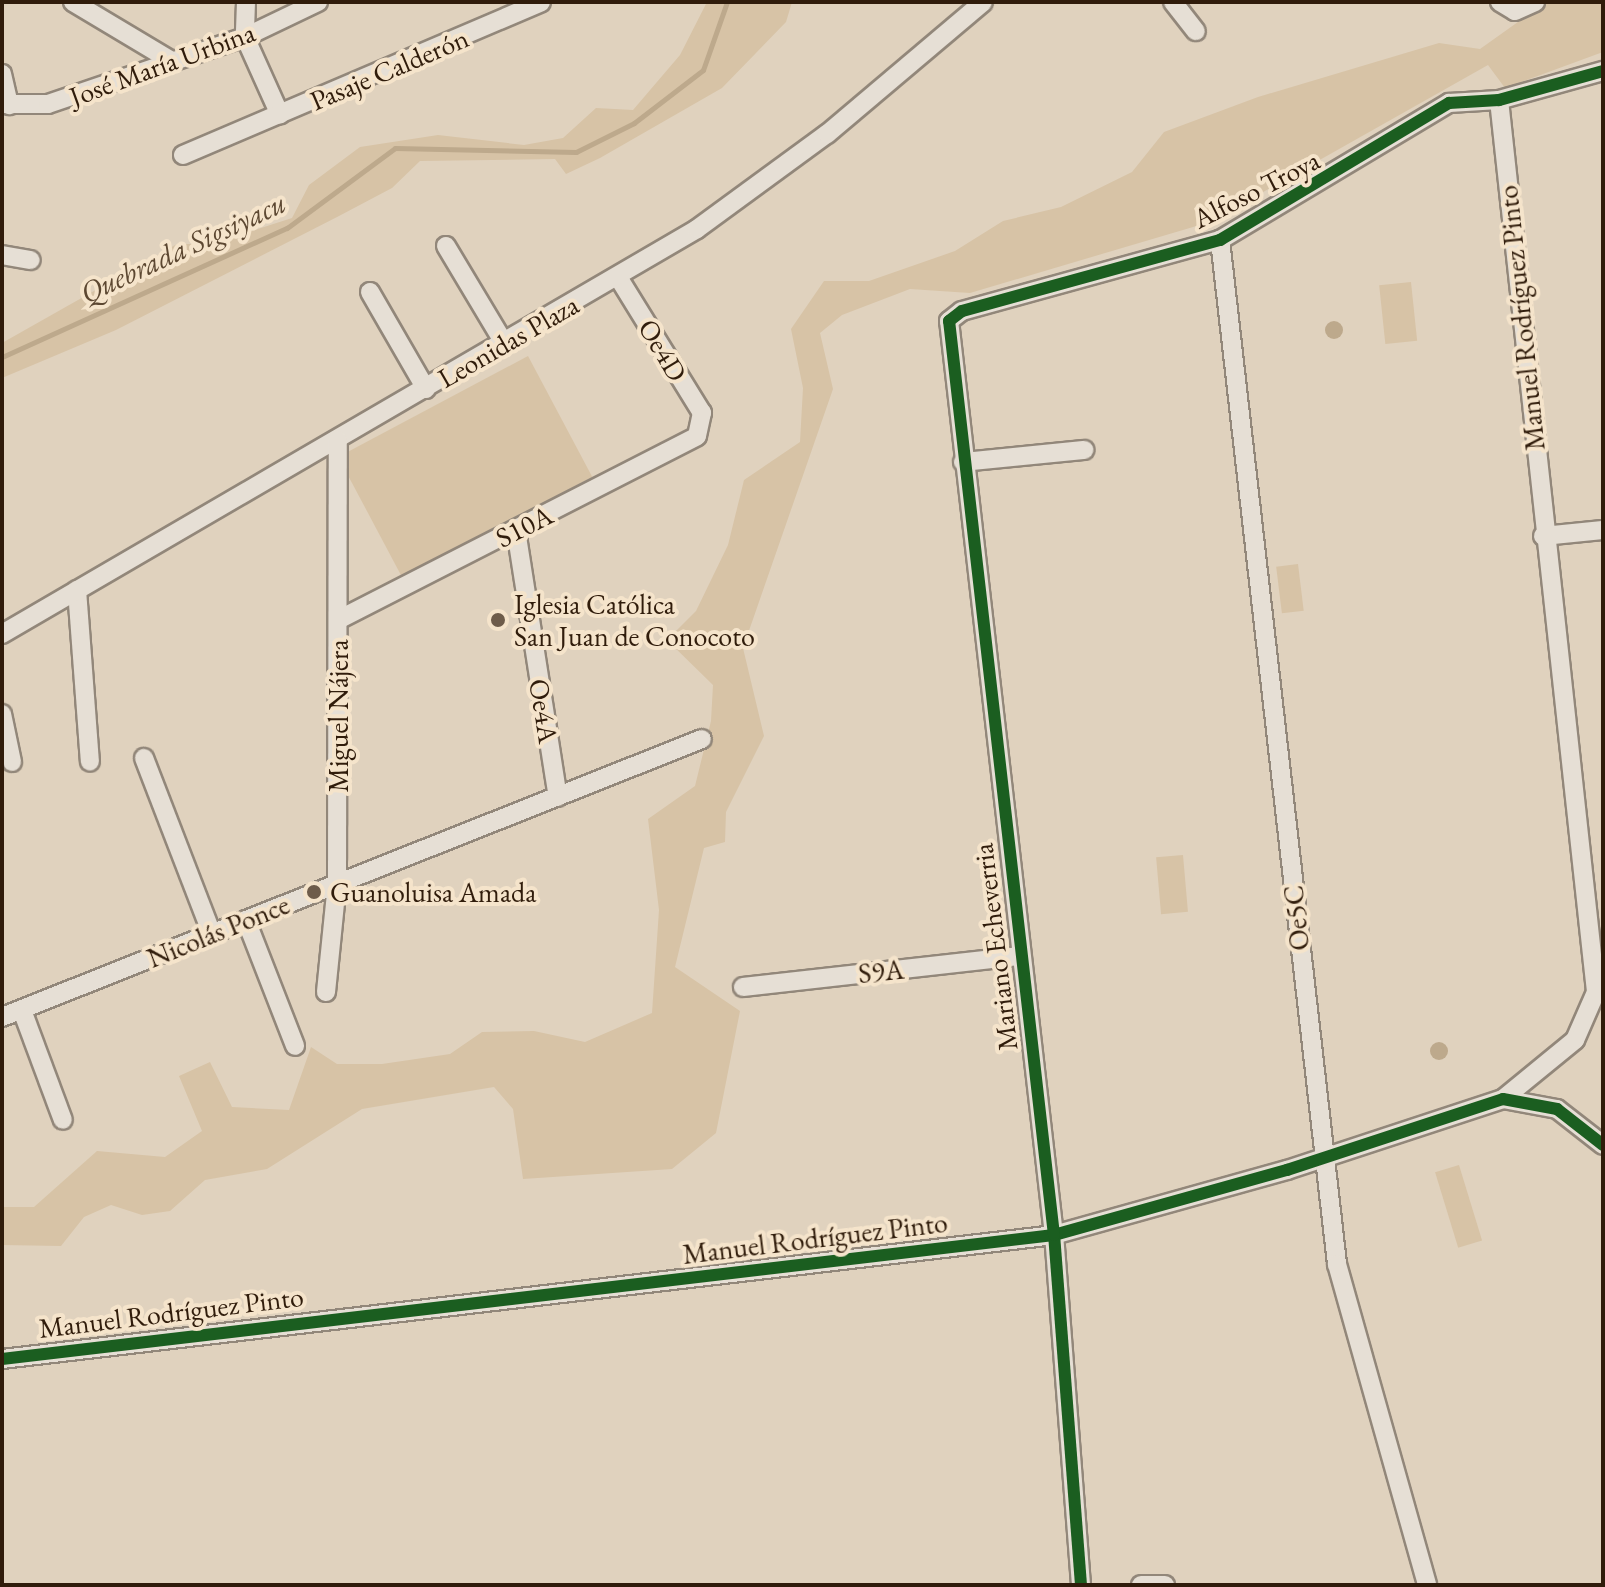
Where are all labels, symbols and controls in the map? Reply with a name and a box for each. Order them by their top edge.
street label: José María Urbina [65,15,259,113]
street label: Pasaje Calderón [305,21,473,117]
street label: Alfoso Troya [1187,143,1325,235]
street label: Manuel Rodríguez Pinto [1490,184,1552,452]
water label: Quebrada Sigsiyacu [74,185,292,311]
street label: Leonidas Plaza [432,287,584,395]
street label: Oe4D [631,313,695,387]
street label: S10A [490,498,558,554]
place label: Iglesia Católica San Juan de Conocoto [514,587,755,653]
marker: Iglesia Católica San Juan de Conocoto [489,611,507,629]
street label: Miguel Nájera [321,639,355,793]
street label: Oe4A [522,676,566,746]
street label: Mariano Echeverria [966,841,1024,1053]
place label: Guanoluisa Amada [330,875,536,909]
marker: Guanoluisa Amada [305,883,323,901]
street label: Oe5C [1276,884,1316,952]
street label: Nicolás Ponce [142,887,294,975]
street label: S9A [856,952,906,990]
street label: Manuel Rodríguez Pinto [681,1205,949,1271]
street label: Manuel Rodríguez Pinto [37,1279,305,1345]

